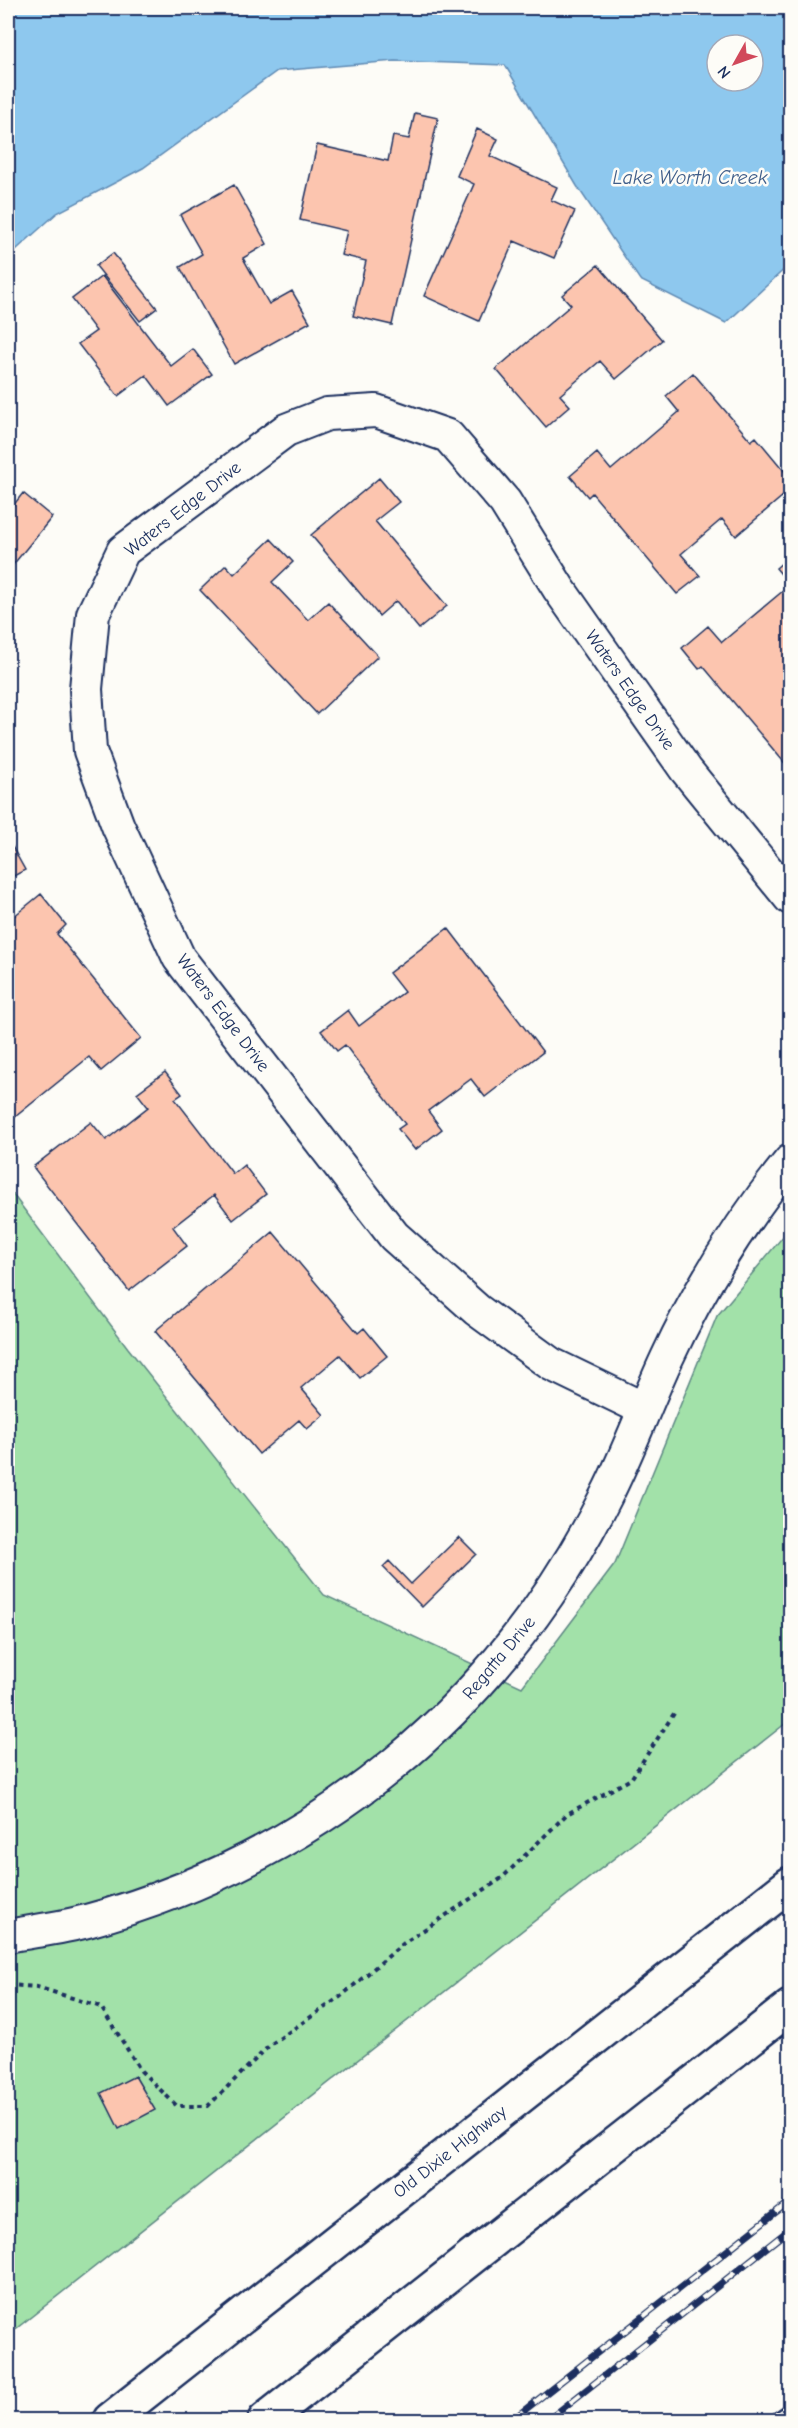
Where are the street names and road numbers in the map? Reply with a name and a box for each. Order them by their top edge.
street label: Waters Edge Drive [121,457,245,561]
street label: Waters Edge Drive [581,626,679,754]
street label: Waters Edge Drive [172,950,274,1076]
street label: Regatta Drive [458,1612,540,1704]
street label: Old Dixie Highway [389,2101,512,2203]

